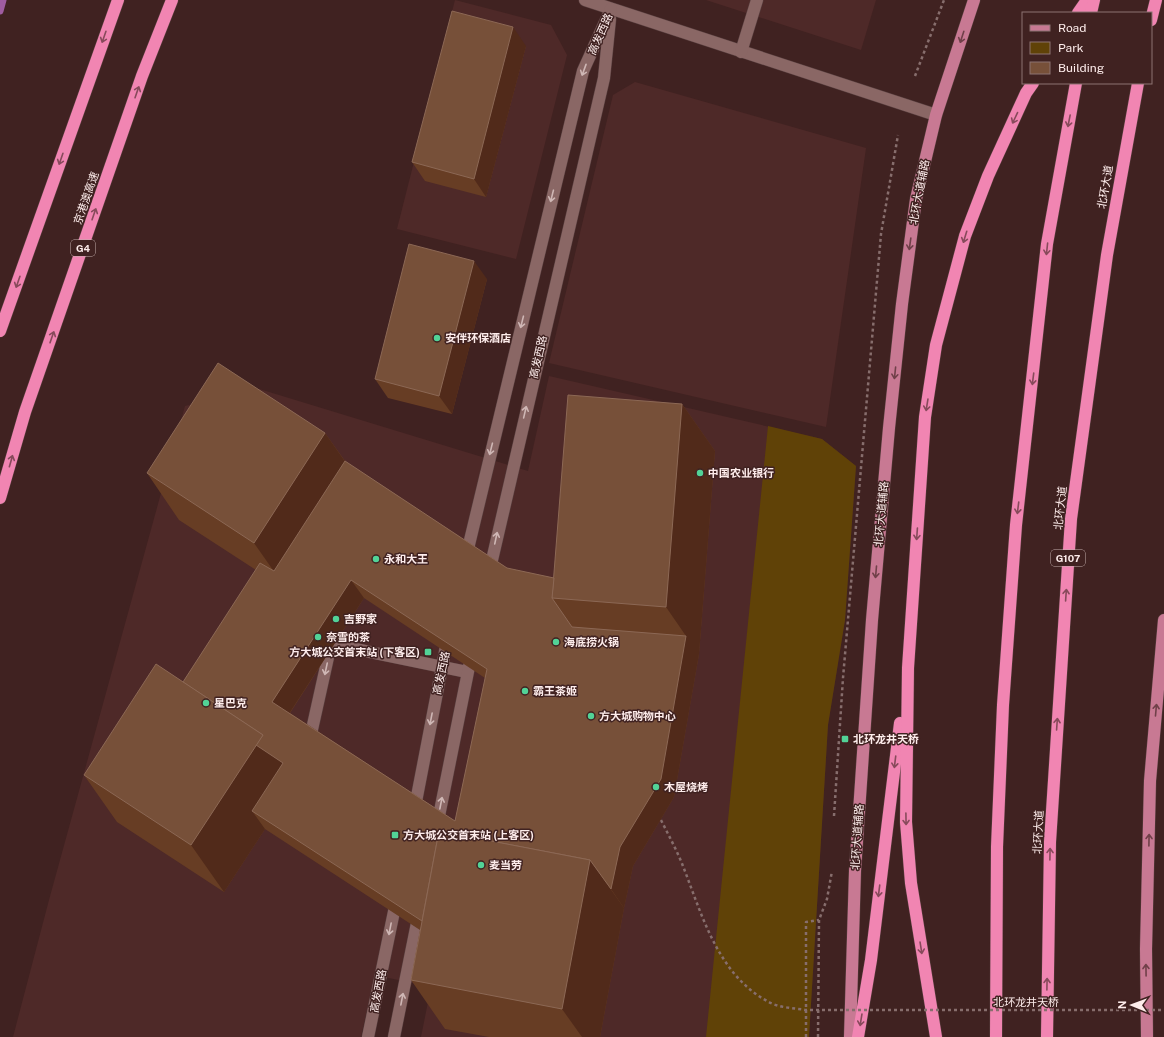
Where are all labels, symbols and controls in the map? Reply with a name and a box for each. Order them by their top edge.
street label: 高发西路 [586,11,614,57]
legend [1022,12,1152,84]
text: Road [1058,21,1086,35]
one-way arrow [100,30,108,42]
one-way arrow [958,30,965,43]
text: Park [1058,41,1084,55]
text: Building [1058,61,1104,75]
one-way arrow [579,63,587,75]
one-way arrow [134,85,141,98]
one-way arrow [1011,111,1018,123]
one-way arrow [1064,114,1072,127]
one-way arrow [57,152,64,165]
street label: 北环大道辅路 [907,158,931,226]
street label: 北环大道 [1095,164,1115,210]
street label: 京港澳高速 [71,170,101,226]
one-way arrow [548,189,556,202]
one-way arrow [91,209,99,221]
one-way arrow [961,231,968,244]
one-way arrow [906,237,914,250]
road number: G4 [71,240,95,256]
one-way arrow [1043,242,1050,255]
one-way arrow [13,275,21,287]
one-way arrow [518,315,525,328]
one-way arrow [48,332,56,344]
place label: 安伴环保酒店 [445,332,511,344]
marker: 安伴环保酒店 [432,333,442,343]
street label: 高发西路 [527,334,549,380]
one-way arrow [891,366,898,379]
one-way arrow [1029,372,1037,385]
one-way arrow [923,398,931,411]
one-way arrow [522,405,530,418]
one-way arrow [487,442,495,455]
one-way arrow [8,454,15,467]
place label: 中国农业银行 [708,467,774,479]
marker: 中国农业银行 [695,468,705,478]
street label: 北环大道辅路 [872,481,890,547]
street label: 北环大道 [1052,485,1068,531]
one-way arrow [1014,501,1021,514]
one-way arrow [913,528,920,541]
one-way arrow [493,532,501,545]
road number: G107 [1051,550,1085,566]
place label: 永和大王 [384,553,428,565]
marker: 永和大王 [371,554,381,564]
one-way arrow [872,565,879,578]
one-way arrow [1062,589,1070,602]
place label: 吉野家 [344,613,377,625]
marker: 吉野家 [331,614,341,624]
place label: 奈雪的茶 [326,631,370,643]
marker: 奈雪的茶 [313,632,323,642]
place label: 海底捞火锅 [564,636,619,648]
marker: 海底捞火锅 [551,637,561,647]
place label: 方大城公交首末站 (下客区) [289,646,420,658]
marker: 方大城公交首末站 (下客区) [423,647,433,657]
street label: 高发西路 [431,650,451,696]
one-way arrow [321,663,329,676]
place label: 霸王茶姬 [533,685,577,697]
marker: 霸王茶姬 [520,686,530,696]
place label: 星巴克 [214,697,247,709]
marker: 星巴克 [201,698,211,708]
one-way arrow [1153,704,1160,717]
place label: 方大城购物中心 [599,710,676,722]
marker: 方大城购物中心 [586,711,596,721]
one-way arrow [427,712,435,725]
one-way arrow [1054,718,1061,731]
place label: 北环龙井天桥 [853,733,919,745]
marker: 北环龙井天桥 [840,734,850,744]
one-way arrow [891,755,899,768]
place label: 木屋烧烤 [664,781,708,793]
marker: 木屋烧烤 [651,782,661,792]
one-way arrow [438,797,446,810]
street label: 北环大道辅路 [849,804,865,870]
street label: 北环大道 [1031,810,1045,854]
one-way arrow [902,812,910,825]
place label: 方大城公交首末站 (上客区) [403,829,534,841]
marker: 方大城公交首末站 (上客区) [390,830,400,840]
one-way arrow [1145,834,1152,847]
one-way arrow [1046,848,1054,861]
place label: 麦当劳 [489,859,522,871]
marker: 麦当劳 [476,860,486,870]
one-way arrow [875,884,883,897]
one-way arrow [386,922,394,935]
one-way arrow [917,941,925,954]
one-way arrow [1142,964,1150,977]
street label: 高发西路 [368,968,388,1014]
one-way arrow [1043,978,1051,991]
north arrow [1112,985,1152,1025]
one-way arrow [398,993,406,1006]
street label: 北环龙井天桥 [993,996,1059,1008]
text: N [1116,1000,1128,1009]
one-way arrow [857,1013,865,1026]

